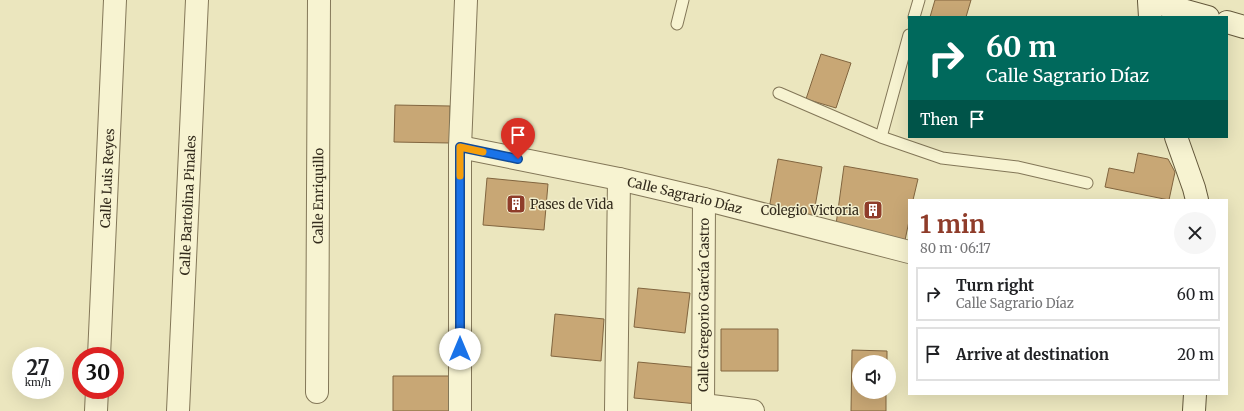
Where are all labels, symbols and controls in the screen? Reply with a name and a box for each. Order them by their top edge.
text: 60 m [986,29,1056,65]
icon: right [920,32,972,84]
text: Calle Sagrario Díaz [986,64,1149,87]
icon: arrive [966,108,988,130]
text: Then [920,110,958,129]
pin [501,118,535,159]
icon: arrive [507,124,529,146]
street label: Calle Luis Reyes [96,128,118,228]
street label: Calle Bartolina Pinales [176,135,199,276]
street label: Calle Enriquillo [309,148,327,244]
street label: Calle Sagrario Díaz [626,173,744,217]
building icon: Pases de Vida [505,193,527,215]
place label: Pases de Vida [530,196,613,213]
building icon: Colegio Victoria [862,199,884,221]
place label: Colegio Victoria [761,202,859,219]
text: 1 min [920,209,985,240]
button: close [1174,212,1216,254]
street label: Calle Gregorio García Castro [695,218,712,392]
text: 80 m · 06:17 [920,240,991,257]
text: Turn right [956,276,1034,295]
icon: right [922,283,944,305]
text: 60 m [1177,285,1214,304]
text: Calle Sagrario Díaz [956,295,1074,312]
position arrow [439,328,481,370]
icon: arrive [922,343,944,365]
text: Arrive at destination [956,345,1109,364]
text: 20 m [1177,345,1214,364]
speed limit sign: 30 [72,347,124,399]
text: 27 [26,355,50,380]
map controls [852,355,896,399]
button: sound [852,355,896,399]
text: km/h [25,376,51,389]

